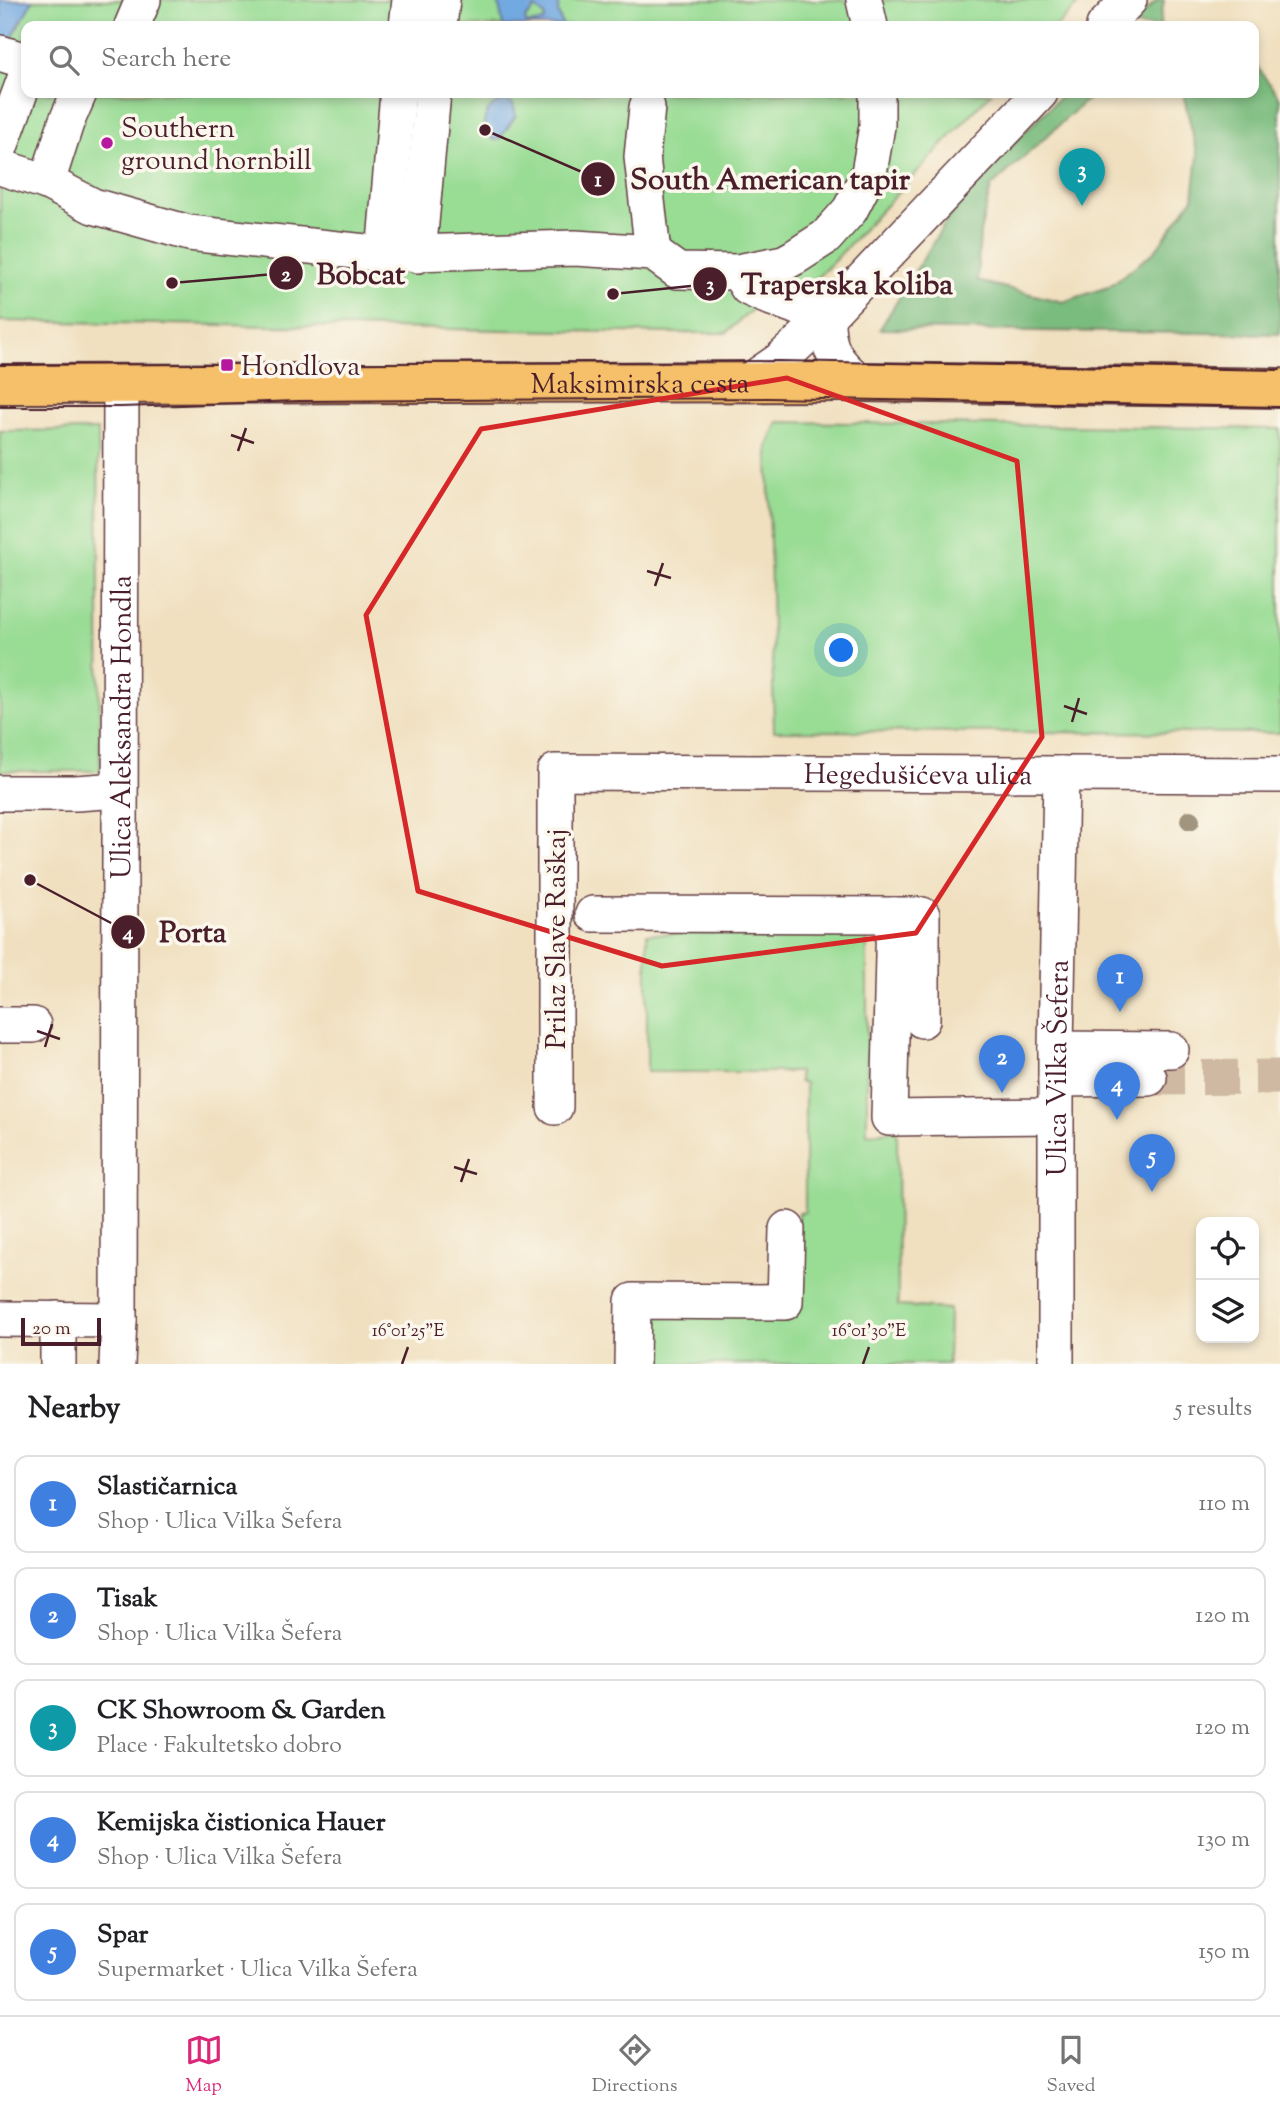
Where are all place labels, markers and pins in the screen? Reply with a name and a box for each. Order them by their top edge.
place label: Southern ground hornbill [121,110,312,182]
marker: Southern ground hornbill [99,135,115,151]
pin: 3 [1059,148,1105,206]
callout: South American tapir [581,153,924,204]
callout: Bobcat [268,248,420,299]
callout: Traperska koliba [692,258,968,309]
place label: Hondlova [241,348,360,388]
marker: Hondlova [219,357,235,373]
callout: Porta [111,906,241,957]
pin: 1 [1097,954,1143,1012]
pin: 2 [979,1035,1025,1093]
pin: 4 [1094,1062,1140,1120]
pin: 5 [1129,1134,1175,1192]

